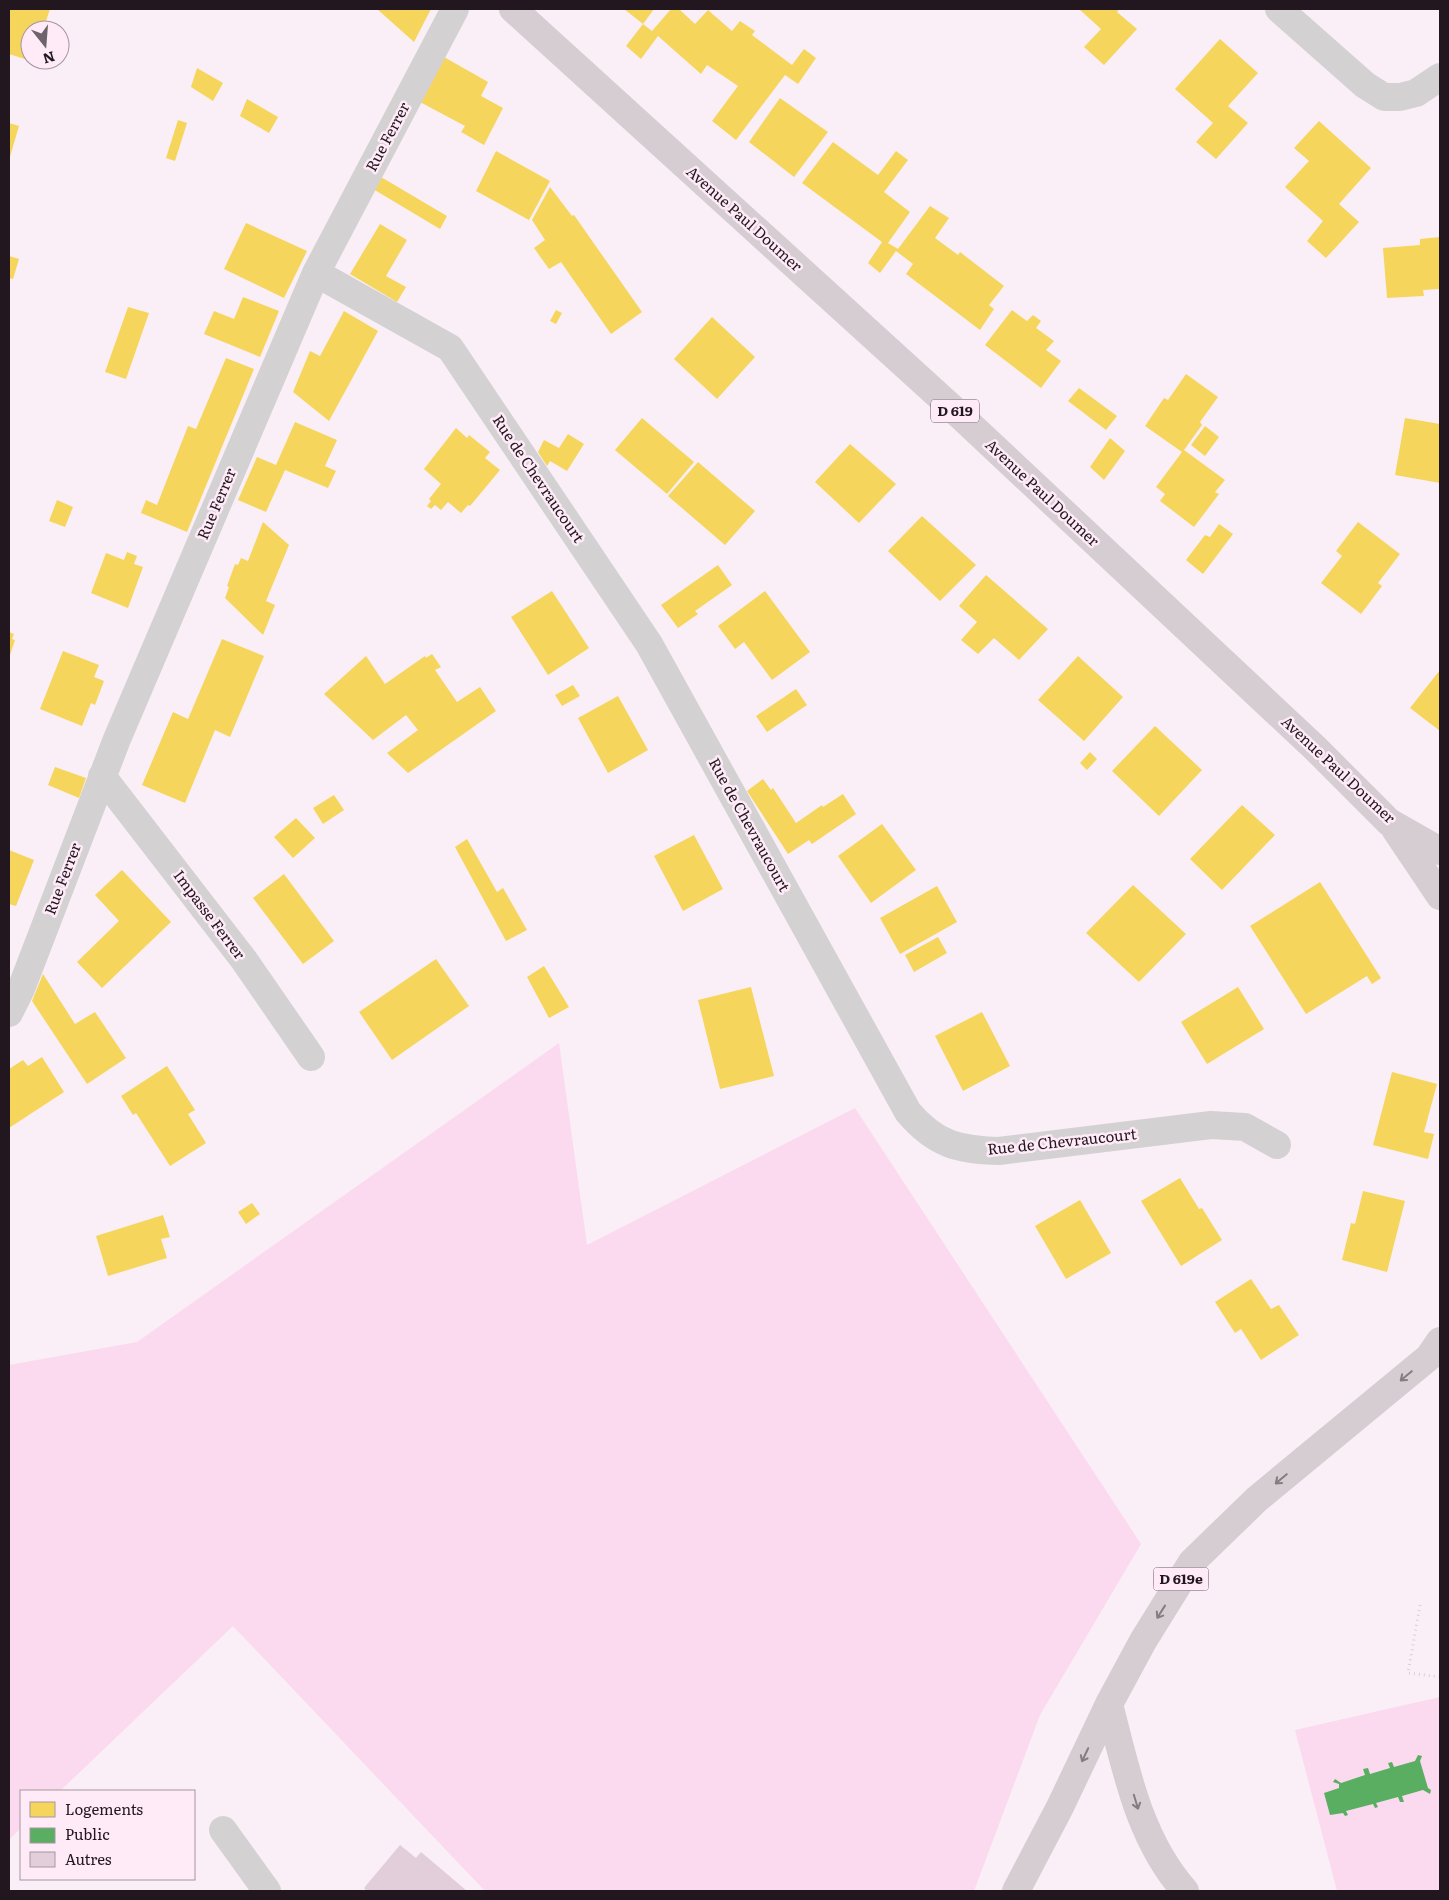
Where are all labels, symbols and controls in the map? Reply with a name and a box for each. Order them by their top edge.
north arrow [20,20,70,70]
text: N [40,47,58,70]
street label: Rue Ferrer [359,98,415,175]
street label: Avenue Paul Doumer [682,160,808,276]
road number: D 619 [931,400,979,422]
street label: Rue de Chevraucourt [488,410,591,547]
street label: Avenue Paul Doumer [981,433,1105,551]
street label: Rue Ferrer [190,464,241,543]
street label: Avenue Paul Doumer [1277,710,1401,828]
street label: Rue de Chevraucourt [704,753,797,895]
street label: Rue Ferrer [37,839,86,918]
street label: Impasse Ferrer [169,864,252,964]
street label: Rue de Chevraucourt [986,1121,1138,1160]
one-way arrow [1400,1370,1413,1381]
one-way arrow [1275,1474,1288,1485]
road number: D 619e [1154,1568,1208,1590]
one-way arrow [1156,1604,1166,1618]
one-way arrow [1080,1747,1089,1762]
legend [20,1790,195,1880]
one-way arrow [1131,1794,1141,1810]
text: Logements [65,1797,143,1820]
text: Public [65,1822,110,1845]
text: Autres [65,1847,112,1870]

